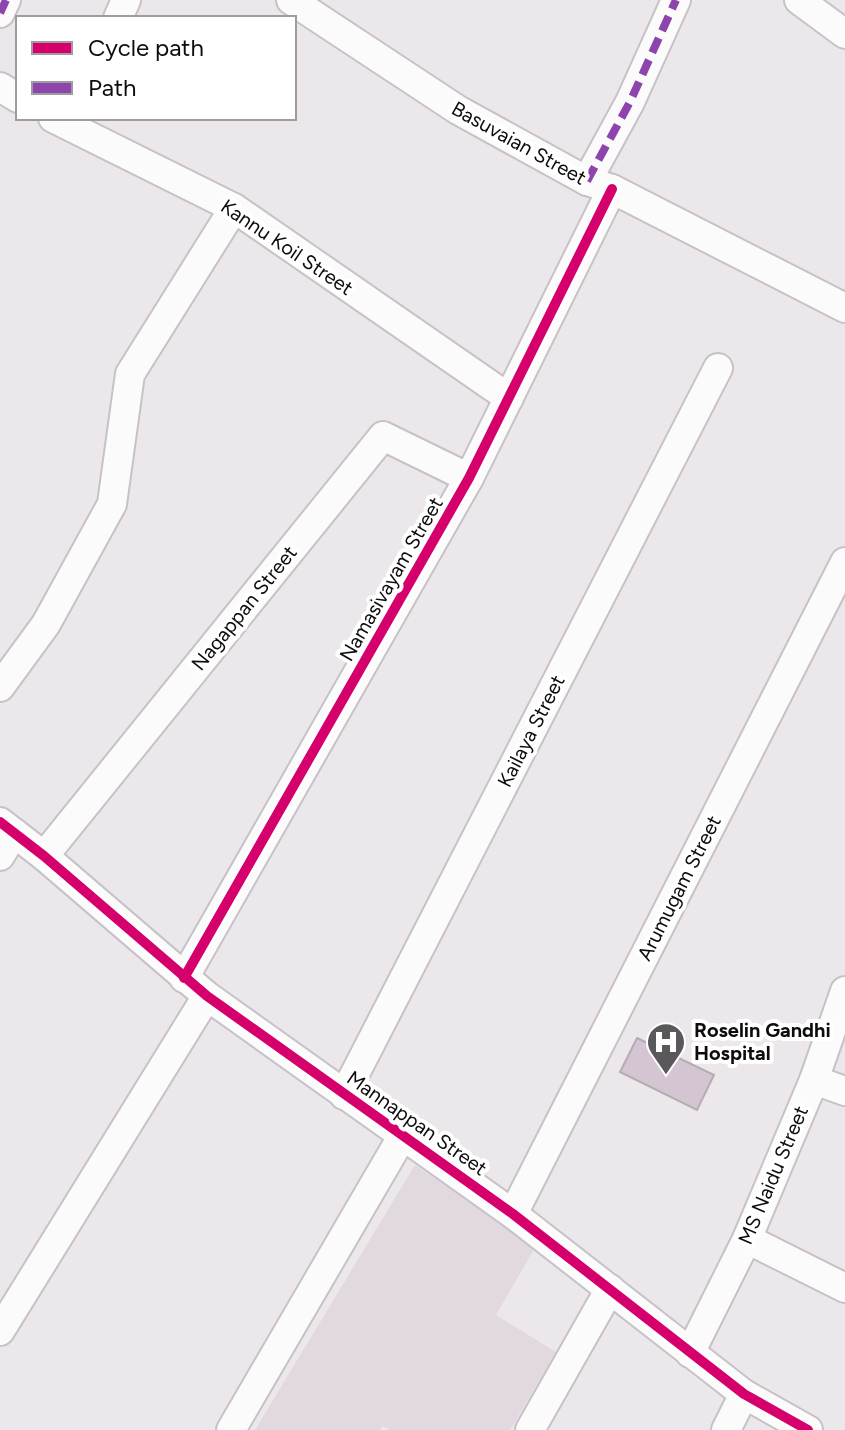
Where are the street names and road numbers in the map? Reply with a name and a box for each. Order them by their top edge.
street label: Basuvaian Street [447,96,591,190]
street label: Kannu Koil Street [216,194,358,300]
street label: Namasivayam Street [334,493,448,665]
street label: Nagappan Street [186,541,302,675]
street label: Kailaya Street [492,671,570,791]
street label: Arumugam Street [632,811,726,965]
street label: Mannappan Street [342,1066,492,1180]
street label: MS Naidu Street [733,1102,813,1248]

